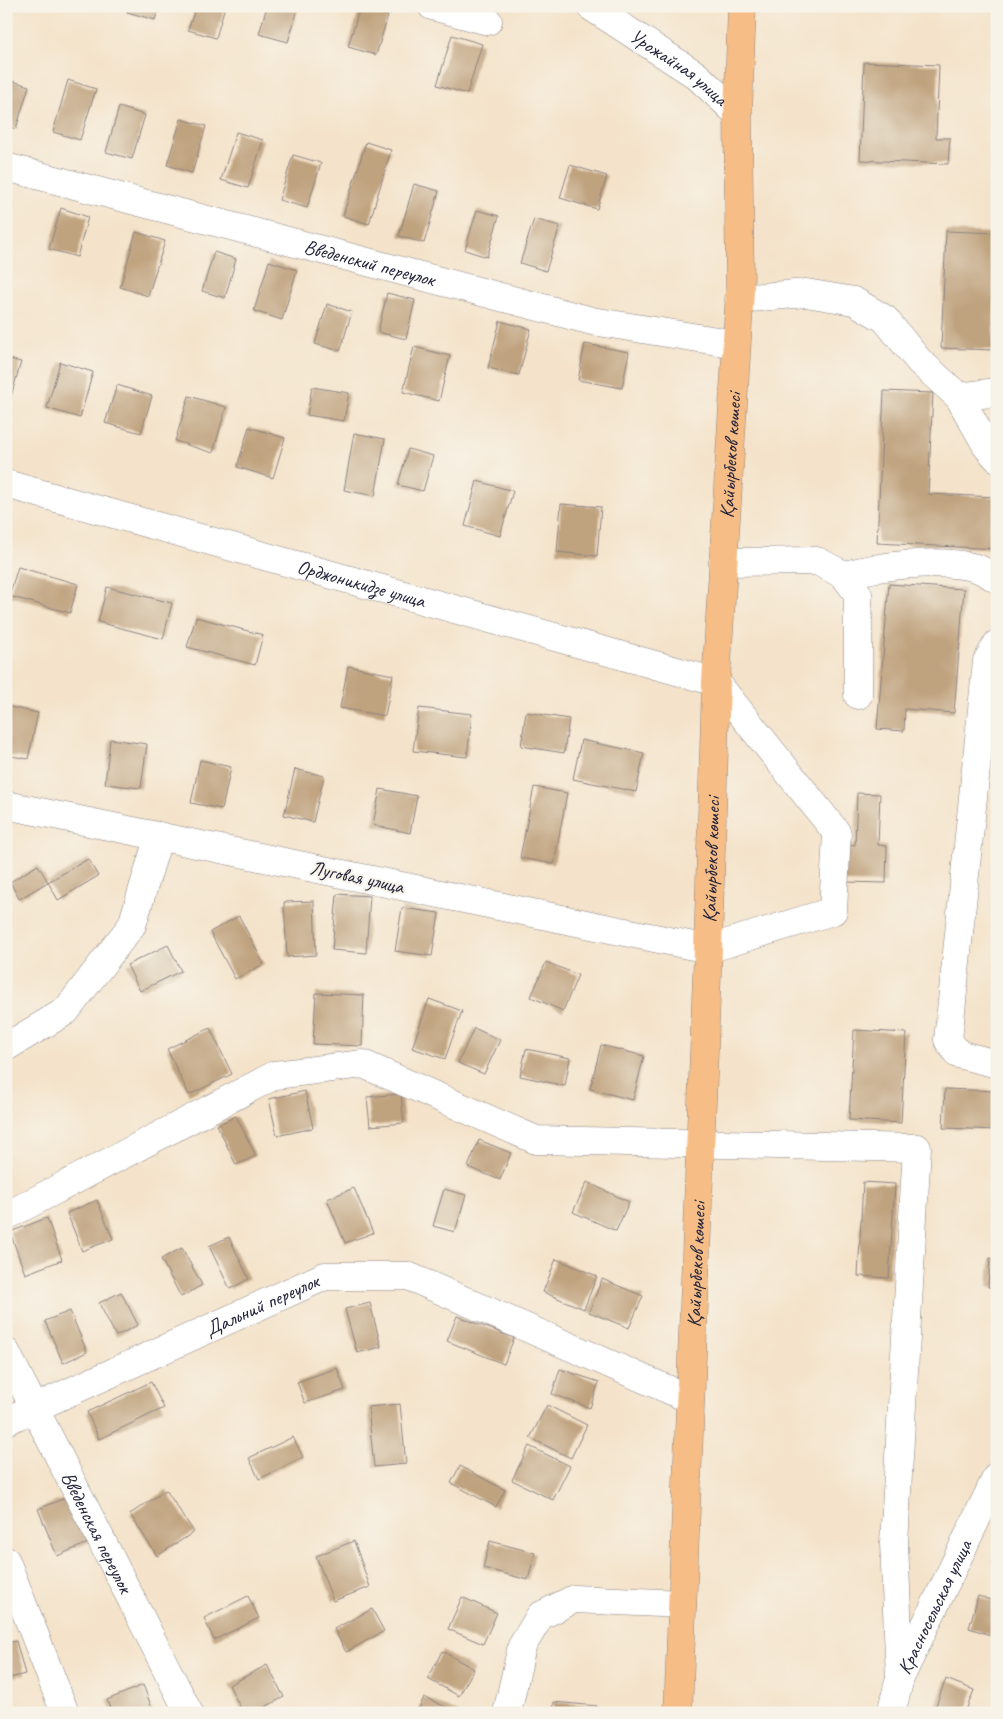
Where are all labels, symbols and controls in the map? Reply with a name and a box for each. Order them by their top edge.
street label: Урожайная улица [625,23,735,112]
street label: Введенский переулок [302,233,439,292]
street label: Қайырбеков көшесі [714,389,746,519]
street label: Орджоникидзе улица [295,553,429,613]
street label: Қайырбеков көшесі [696,794,725,923]
street label: Луговая улица [308,855,407,899]
street label: Қайырбеков көшесі [681,1199,711,1328]
street label: Дальний переулок [201,1267,324,1341]
street label: Введенская переулок [56,1467,139,1599]
street label: Красносельская улица [891,1534,978,1678]

